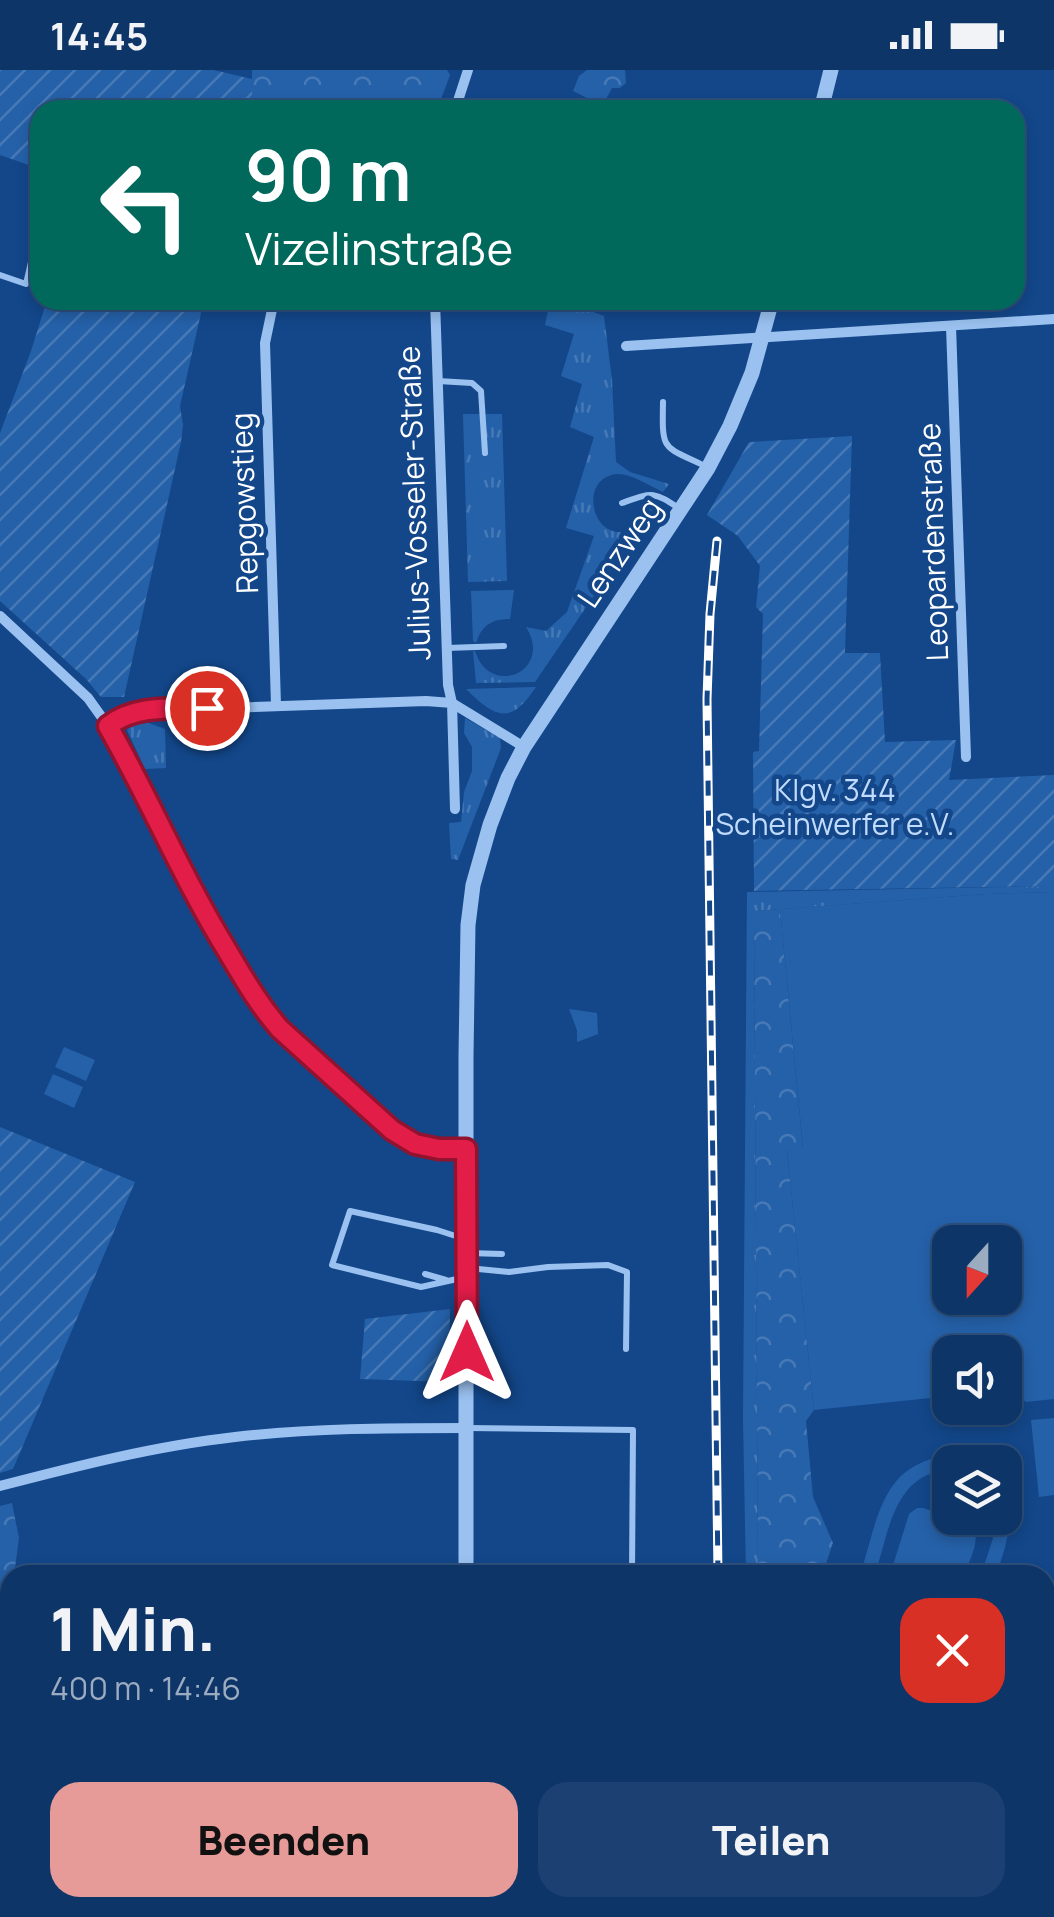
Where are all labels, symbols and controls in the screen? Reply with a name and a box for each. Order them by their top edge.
text: 14:45 [50,9,148,61]
text: 90 m [245,126,412,222]
icon: left [80,140,210,270]
text: Vizelinstraße [245,217,513,279]
street label: Julius-Vosseler-Straße [388,345,439,661]
street label: Repgowstieg [220,412,267,594]
street label: Leopardenstraße [908,422,957,662]
street label: Lenzweg [567,489,670,615]
pin [165,666,250,751]
icon: arrive [180,681,235,736]
park label: Klgv. 344 Scheinwerfer e.V. [716,769,954,844]
north arrow [932,1225,1022,1315]
map controls [932,1225,1022,1535]
position arrow [415,1300,519,1404]
button: sound [932,1335,1022,1425]
button: layers [932,1445,1022,1535]
text: 1 Min. [50,1587,216,1669]
button: close [900,1598,1005,1703]
text: 400 m · 14:46 [50,1666,241,1710]
button: Beenden [50,1782,518,1897]
button: Teilen [538,1782,1005,1897]

